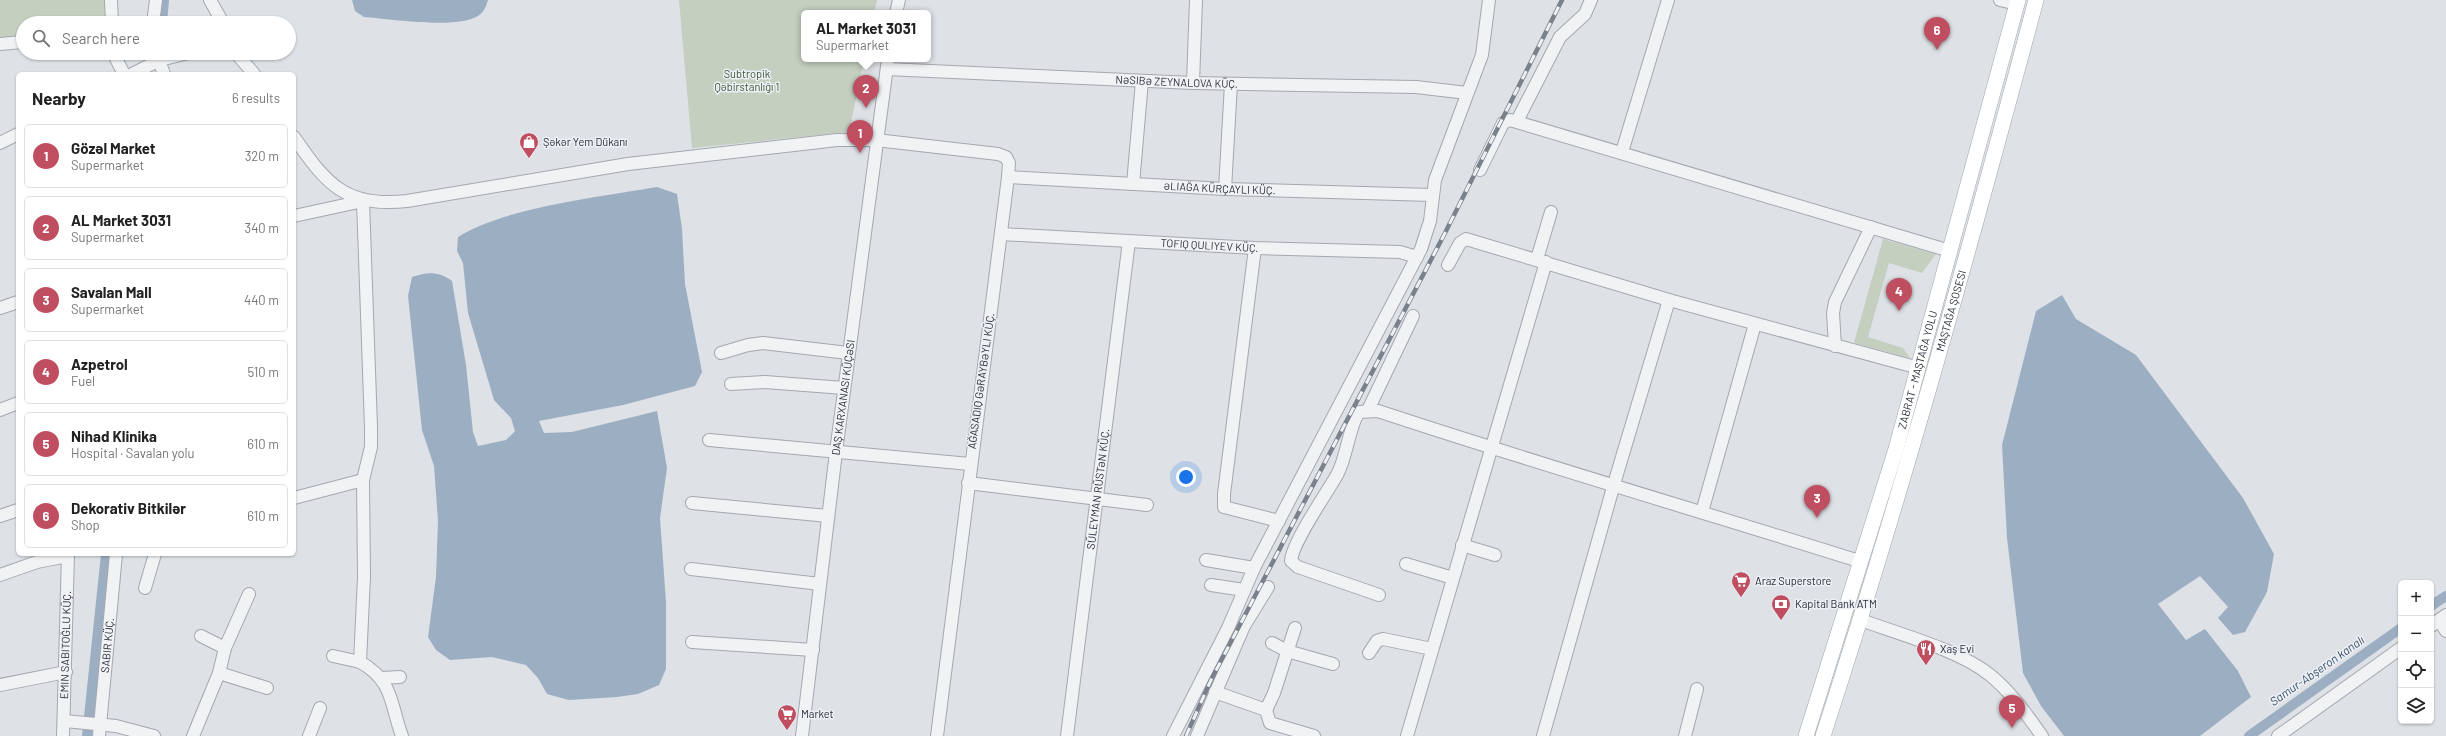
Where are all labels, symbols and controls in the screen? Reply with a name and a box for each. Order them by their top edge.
popup [801,10,931,62]
search box [16,16,296,60]
pin: 6 [1924,17,1950,50]
text: AL Market 3031 [816,19,916,37]
icon: search [30,27,52,49]
text: Search here [62,29,140,47]
text: Supermarket [816,37,889,53]
park label: Subtropik Qəbirstanlığı 1 [715,67,779,93]
street label: NƏSIBƏ ZEYNALOVA KÜÇ. [1115,72,1238,90]
pin: 2 [853,75,879,108]
text: Nearby [32,88,86,108]
text: 6 results [232,90,280,106]
pin: 1 [847,120,873,153]
shop icon: Şəkər Yem Dükanı [518,131,540,159]
place label: Şəkər Yem Dükanı [543,135,627,148]
text: Gözəl Market [71,139,156,157]
text: 1 [44,148,48,164]
text: 320 m [245,148,279,164]
text: Supermarket [71,157,144,173]
street label: ƏLIAĞA KÜRÇAYLI KÜÇ. [1163,179,1276,196]
text: AL Market 3031 [71,211,171,229]
text: 2 [42,220,50,236]
text: 340 m [244,220,279,236]
text: Supermarket [71,229,144,245]
street label: TOFIQ QULIYEV KÜÇ. [1161,236,1259,254]
street label: MAŞTAĞA ŞOSESI [1933,269,1968,353]
pin: 4 [1886,278,1912,311]
text: Savalan Mall [71,283,152,301]
text: 3 [42,292,50,308]
text: 440 m [244,292,279,308]
text: Supermarket [71,301,144,317]
street label: ZABRAT - MAŞTAĞA YOLU [1895,309,1939,430]
street label: AĞASADIQ GƏRAYBƏYLI KÜÇ. [964,312,997,450]
street label: DAŞ KARXANASI KÜÇƏSI [829,339,857,456]
text: Azpetrol [71,355,128,373]
text: 4 [42,364,50,380]
text: 510 m [247,364,279,380]
text: Fuel [71,373,95,389]
text: Nihad Klinika [71,427,157,445]
street label: SÜLEYMAN RÜSTƏN KÜÇ. [1083,428,1111,550]
text: 5 [42,436,50,452]
text: 610 m [247,436,279,452]
text: Hospital · Savalan yolu [71,445,195,461]
your location [1176,467,1196,487]
pin: 3 [1804,485,1830,518]
text: Dekorativ Bitkilər [71,499,186,517]
text: 6 [43,508,49,524]
text: 610 m [247,508,279,524]
text: Shop [71,517,100,533]
supermarket icon: Araz Superstore [1730,570,1752,598]
place label: Araz Superstore [1755,574,1832,587]
map controls [2398,580,2434,724]
button: + [2398,580,2434,616]
street label: EMIN SABITOĞLU KÜÇ. [57,591,73,699]
bank icon: Kapital Bank ATM [1770,593,1792,621]
place label: Kapital Bank ATM [1795,597,1877,610]
button: − [2398,616,2434,652]
street label: SABIR KÜÇ. [98,617,116,673]
water label: Samur-Abşeron kanalı [2267,632,2367,708]
restaurant icon: Xaş Evi [1915,638,1937,666]
place label: Xaş Evi [1940,642,1974,655]
button: locate [2398,652,2434,688]
button: layers [2398,688,2434,724]
pin: 5 [1999,695,2025,728]
supermarket icon: Market [776,703,798,731]
place label: Market [801,707,834,720]

